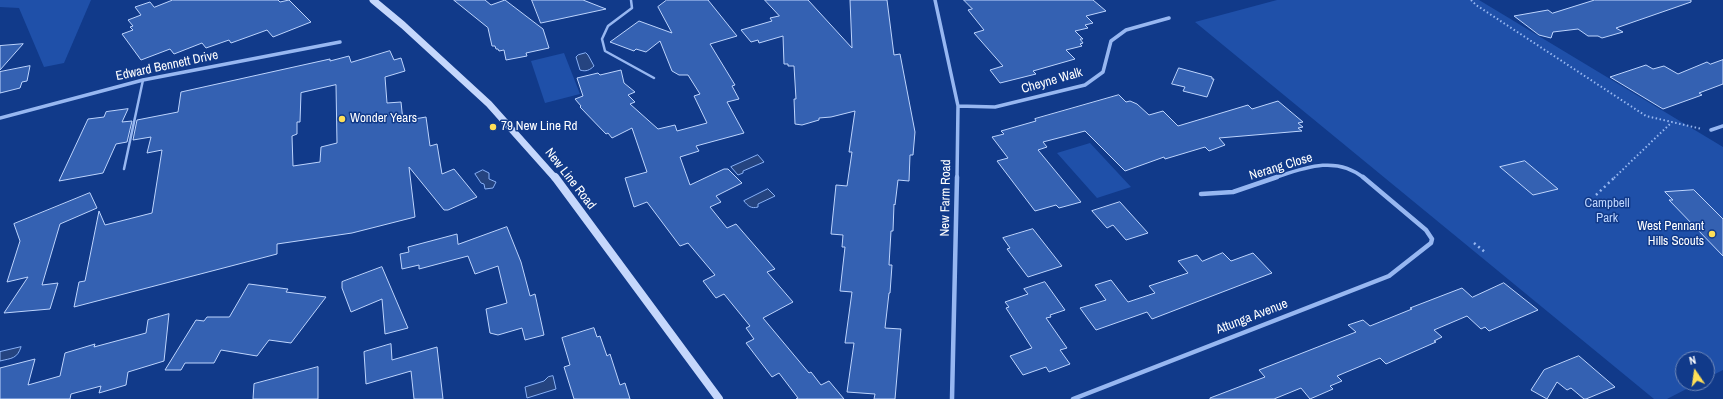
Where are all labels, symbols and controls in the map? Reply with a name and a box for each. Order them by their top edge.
street label: Edward Bennett Drive [114,48,220,84]
street label: Cheyne Walk [1020,65,1084,97]
place label: Wonder Years [350,111,417,127]
marker: Wonder Years [337,114,347,124]
place label: 79 New Line Rd [501,119,577,135]
marker: 79 New Line Rd [488,122,498,132]
street label: New Line Road [541,145,599,213]
street label: Nerang Close [1248,150,1314,184]
street label: New Farm Road [938,159,954,237]
park label: Campbell Park [1584,196,1630,227]
place label: West Pennant Hills Scouts [1637,219,1704,250]
marker: West Pennant Hills Scouts [1707,229,1717,239]
street label: Attunga Avenue [1214,296,1290,338]
north arrow [1675,351,1715,391]
text: N [1688,353,1697,368]

